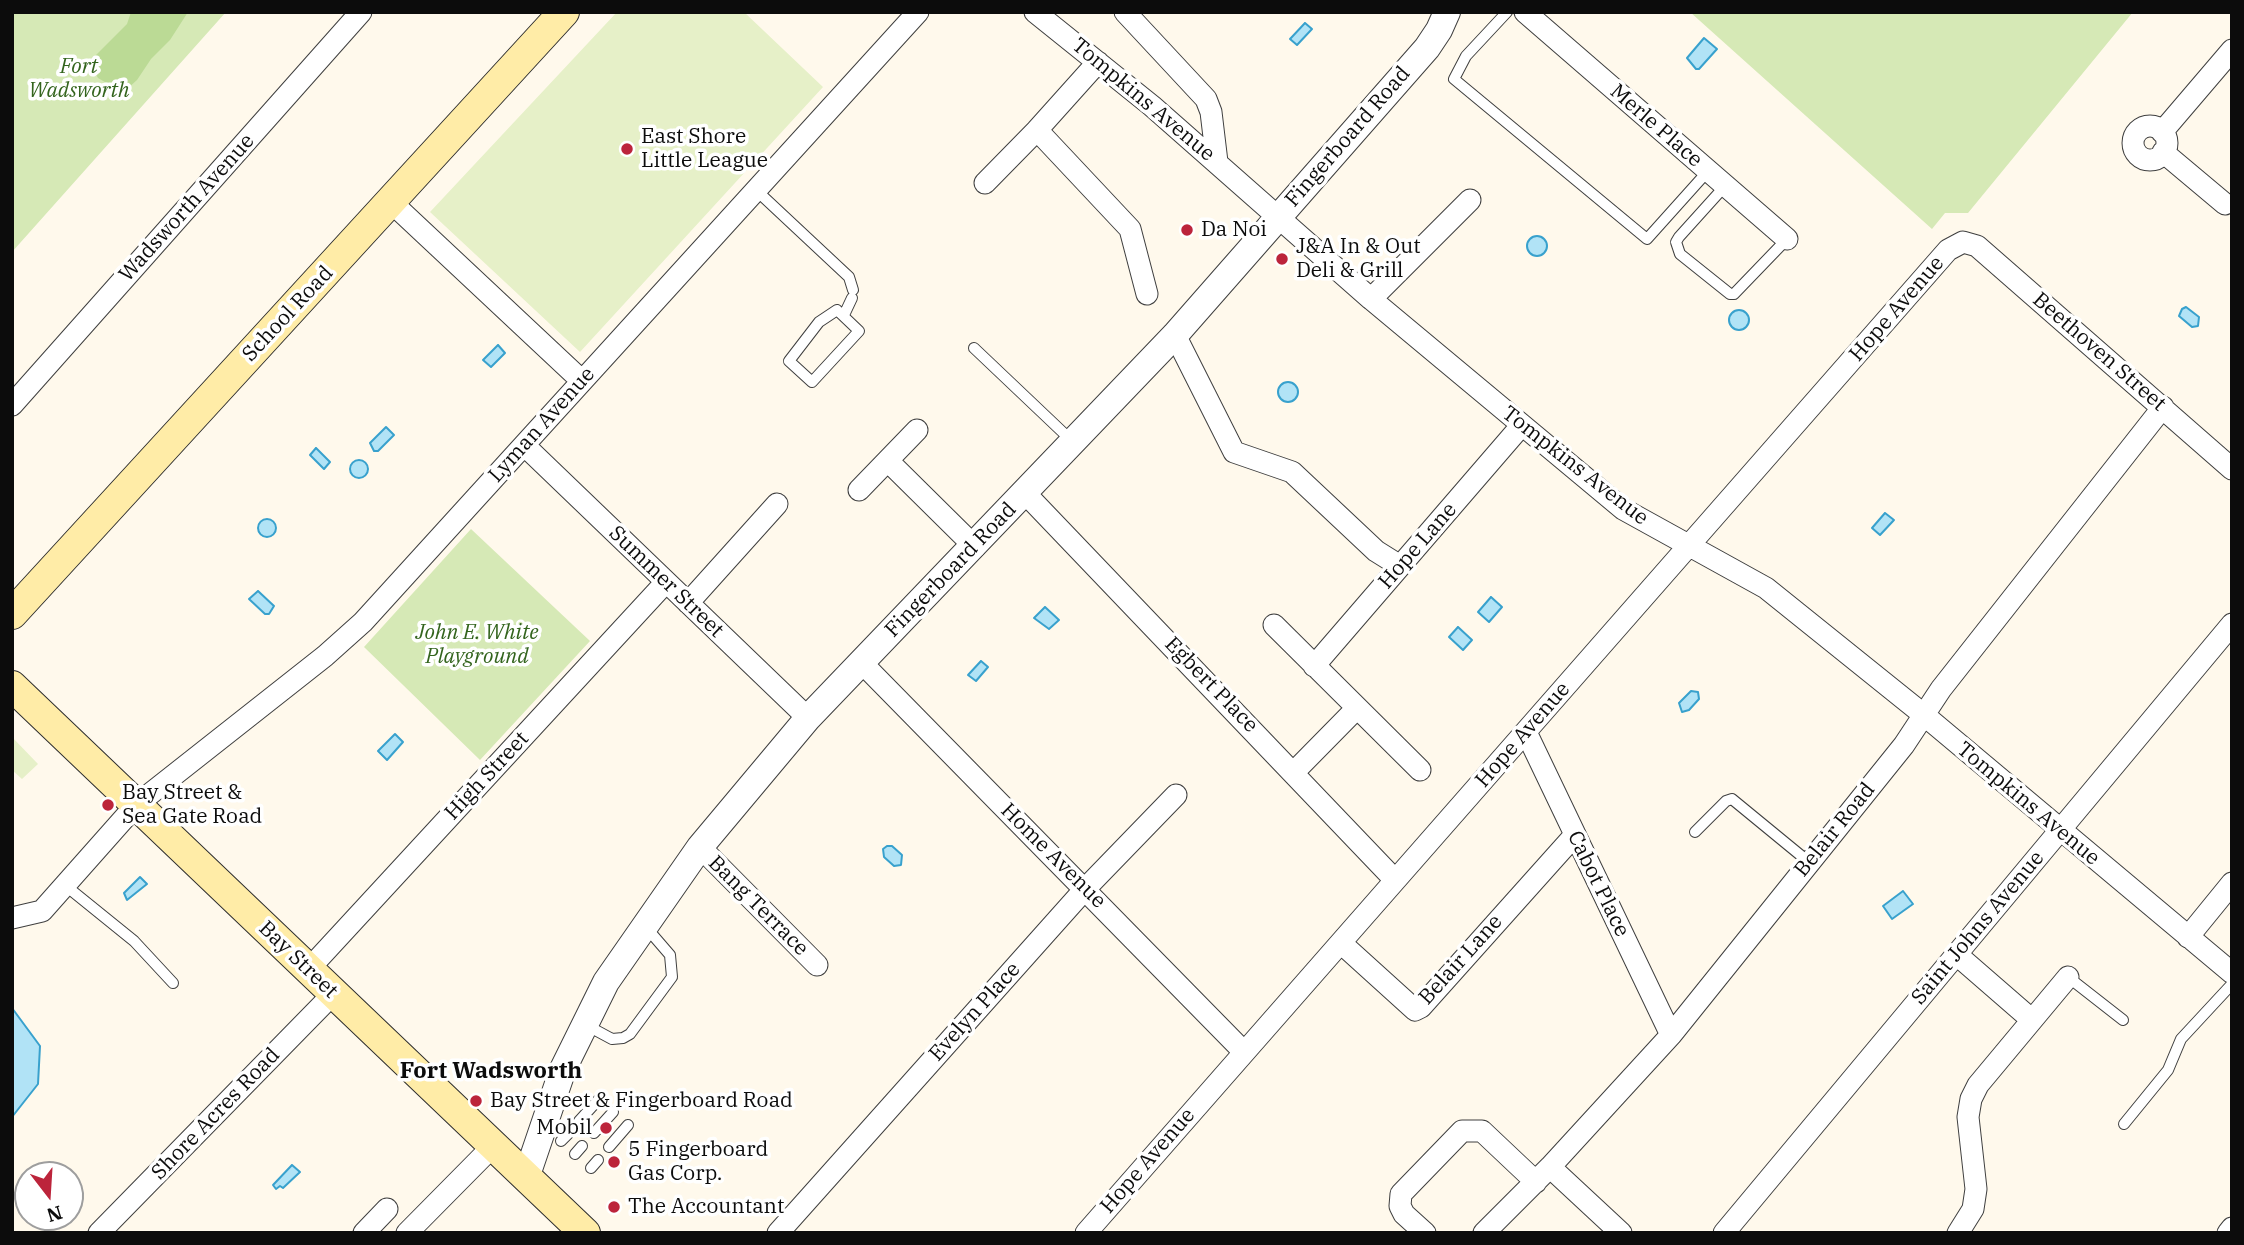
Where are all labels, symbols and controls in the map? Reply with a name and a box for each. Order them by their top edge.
street label: Tompkins Avenue [1066,33,1220,167]
park label: Fort Wadsworth [28,54,130,104]
street label: Fingerboard Road [1280,62,1416,212]
street label: Merle Place [1605,79,1707,173]
place label: East Shore Little League [641,124,768,174]
street label: Wadsworth Avenue [114,129,260,287]
marker: East Shore Little League [619,141,635,157]
place label: Da Noi [1201,217,1267,243]
marker: Da Noi [1179,222,1195,238]
place label: J&A In & Out Deli & Grill [1296,234,1421,284]
marker: J&A In & Out Deli & Grill [1274,251,1290,267]
street label: Hope Avenue [1844,251,1950,367]
street label: School Road [237,261,339,367]
street label: Beethoven Street [2027,287,2171,417]
street label: Lyman Avenue [484,362,600,488]
street label: Tompkins Avenue [1497,401,1653,531]
street label: Fingerboard Road [880,497,1022,643]
street label: Hope Lane [1374,498,1462,594]
street label: Summer Street [603,521,729,643]
park label: John E. White Playground [415,620,539,670]
street label: Egbert Place [1159,632,1263,738]
street label: Hope Avenue [1470,677,1576,793]
street label: High Street [440,727,534,825]
street label: Tompkins Avenue [1951,737,2105,871]
street label: Belair Road [1789,778,1881,882]
place label: Bay Street & Sea Gate Road [122,780,262,830]
marker: Bay Street & Sea Gate Road [100,797,116,813]
street label: Home Avenue [995,798,1111,914]
street label: Cabot Place [1562,827,1634,941]
street label: Saint Johns Avenue [1906,846,2050,1010]
street label: Bang Terrace [703,851,813,961]
street label: Belair Lane [1414,910,1508,1010]
street label: Bay Street [253,916,343,1004]
street label: Evelyn Place [924,957,1026,1067]
street label: Shore Acres Road [147,1043,285,1185]
district label: Fort Wadsworth [400,1057,582,1085]
place label: Bay Street & Fingerboard Road [490,1088,793,1114]
marker: Bay Street & Fingerboard Road [468,1093,484,1109]
street label: Hope Avenue [1095,1103,1201,1219]
place label: Mobil [536,1115,592,1141]
marker: Mobil [598,1120,614,1136]
place label: 5 Fingerboard Gas Corp. [628,1137,768,1187]
marker: 5 Fingerboard Gas Corp. [606,1154,622,1170]
north arrow [14,1161,84,1231]
place label: The Accountant [628,1194,784,1220]
marker: The Accountant [606,1199,622,1215]
text: N [44,1200,65,1228]

